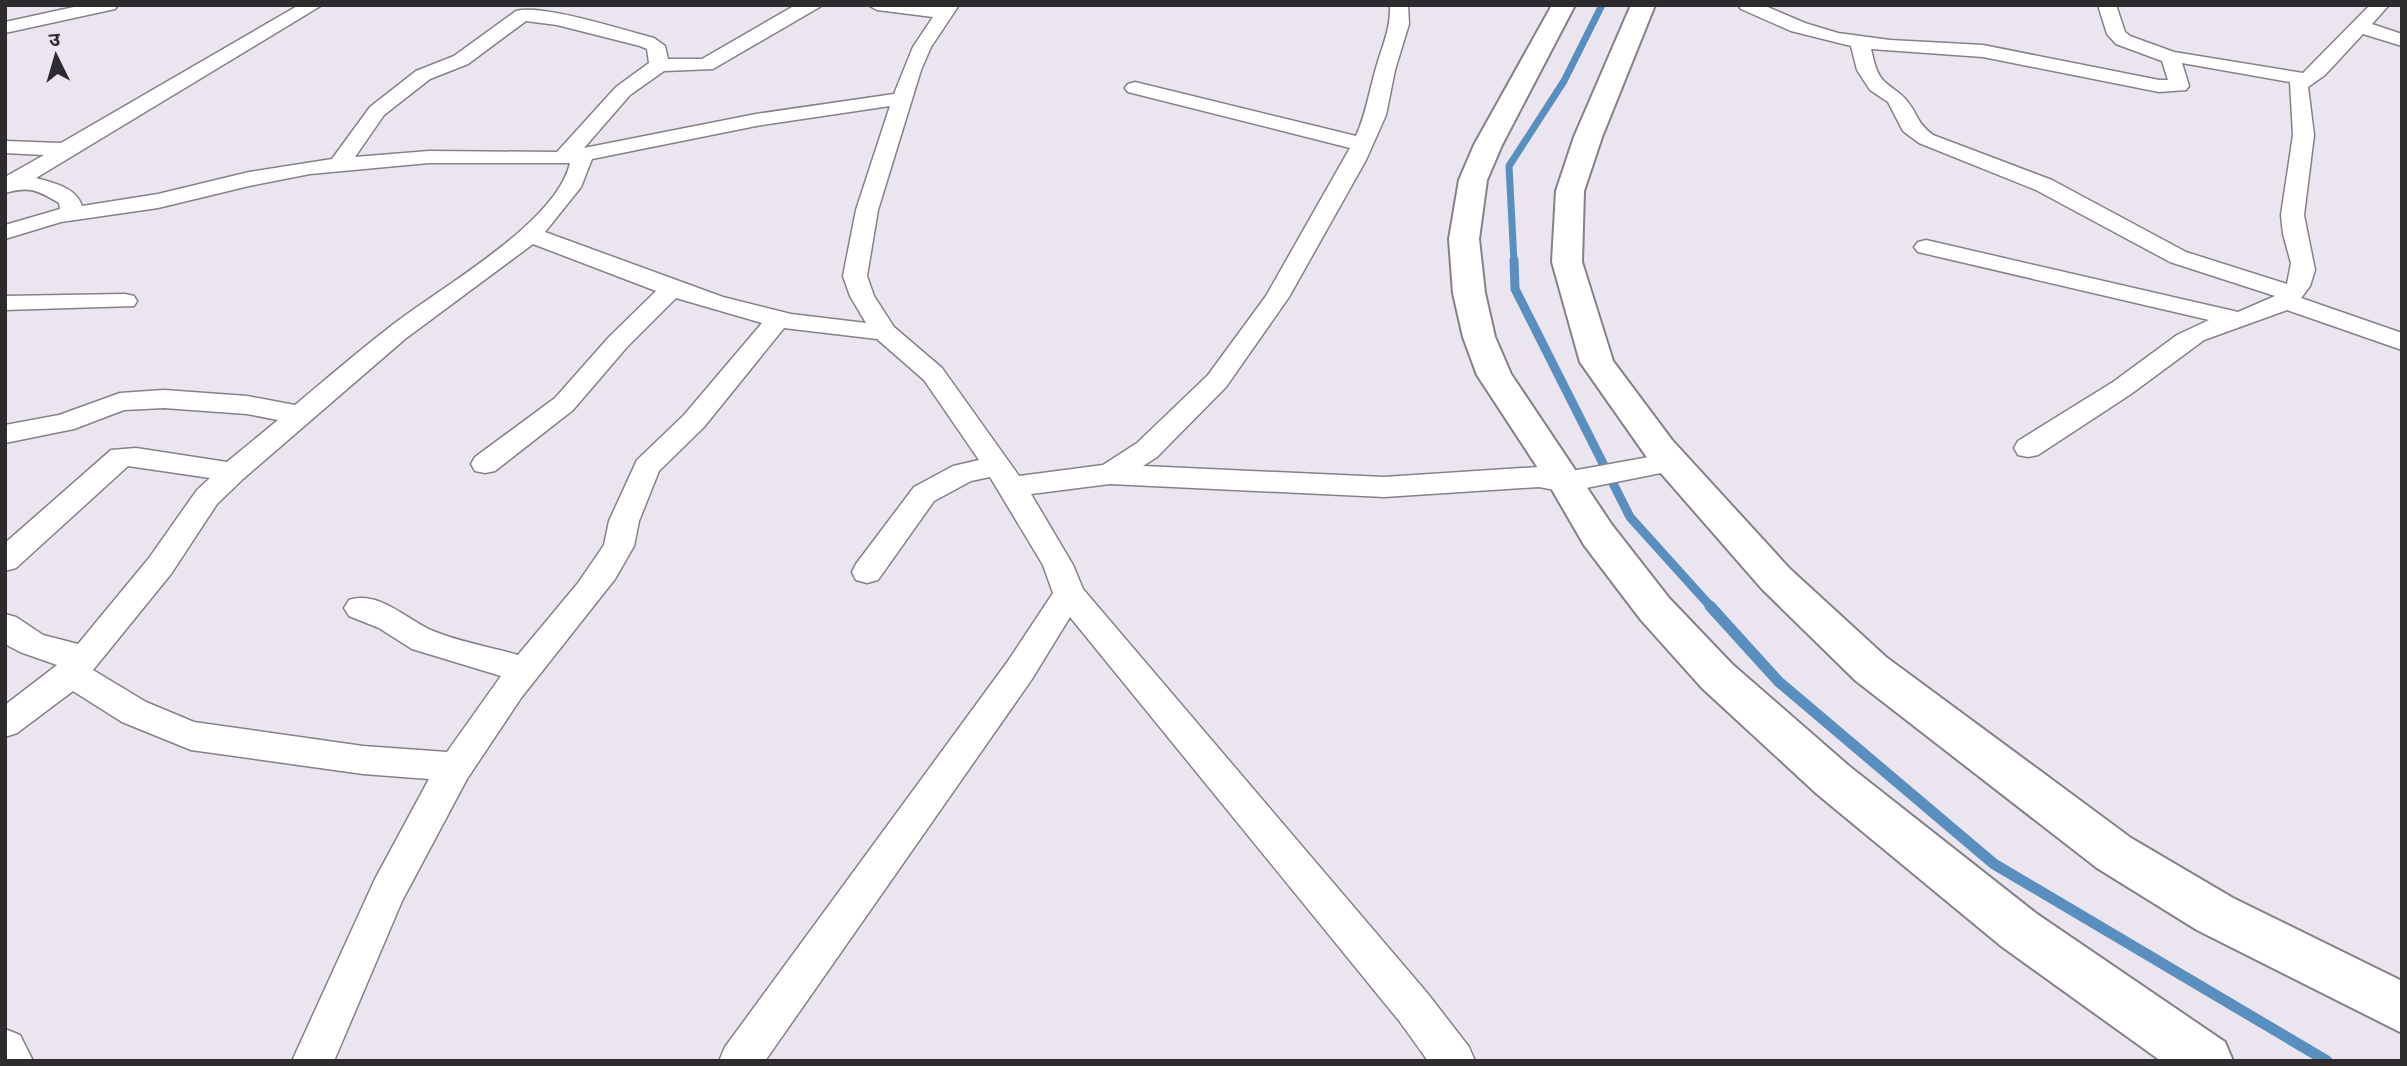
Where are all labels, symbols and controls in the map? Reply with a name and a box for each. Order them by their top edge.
north arrow [21,21,91,91]
text: उ [48,28,62,52]

